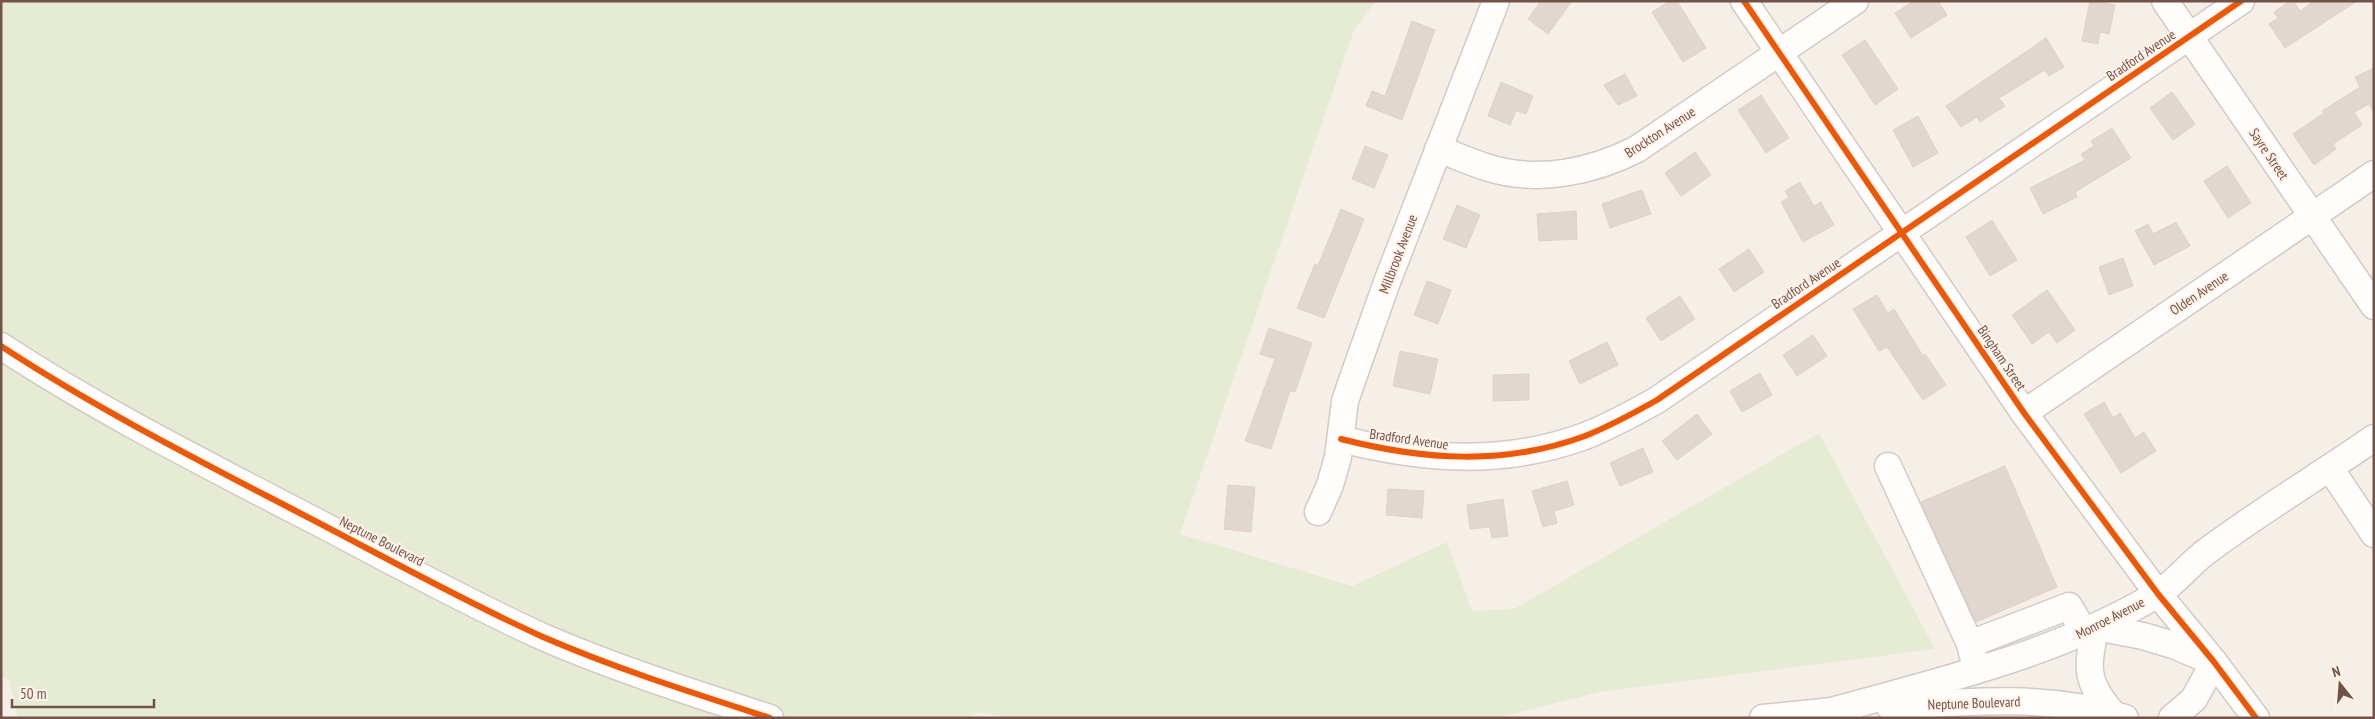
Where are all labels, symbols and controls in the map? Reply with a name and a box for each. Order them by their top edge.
street label: Bradford Avenue [2103,25,2179,85]
street label: Brockton Avenue [1621,102,1699,162]
street label: Sayre Street [2245,125,2293,183]
street label: Millbrook Avenue [1375,212,1421,296]
street label: Bradford Avenue [1768,253,1844,313]
street label: Olden Avenue [2166,267,2232,319]
street label: Bingham Street [1974,322,2030,394]
street label: Bradford Avenue [1368,425,1450,453]
street label: Neptune Boulevard [337,512,427,570]
street label: Monroe Avenue [2073,593,2148,643]
north arrow [2315,659,2365,709]
text: N [2330,662,2342,681]
scale bar [12,676,155,708]
text: 50 m [20,684,46,703]
street label: Neptune Boulevard [1927,692,2021,714]

